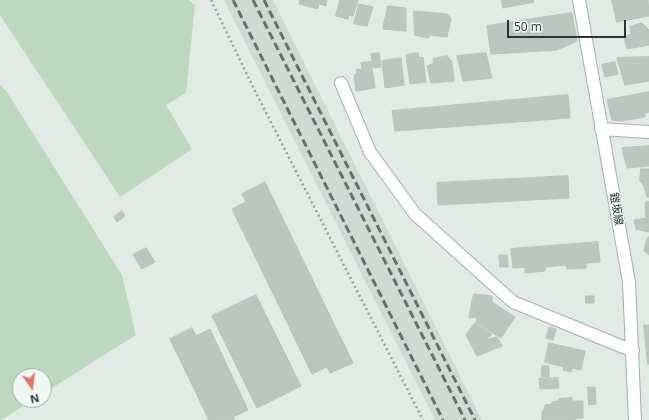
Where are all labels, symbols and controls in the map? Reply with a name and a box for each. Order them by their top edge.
scale bar [509,12,628,38]
text: 50 m [514,18,542,35]
street label: 鎧坂線 [607,192,625,226]
north arrow [12,368,52,408]
text: N [29,391,41,408]

